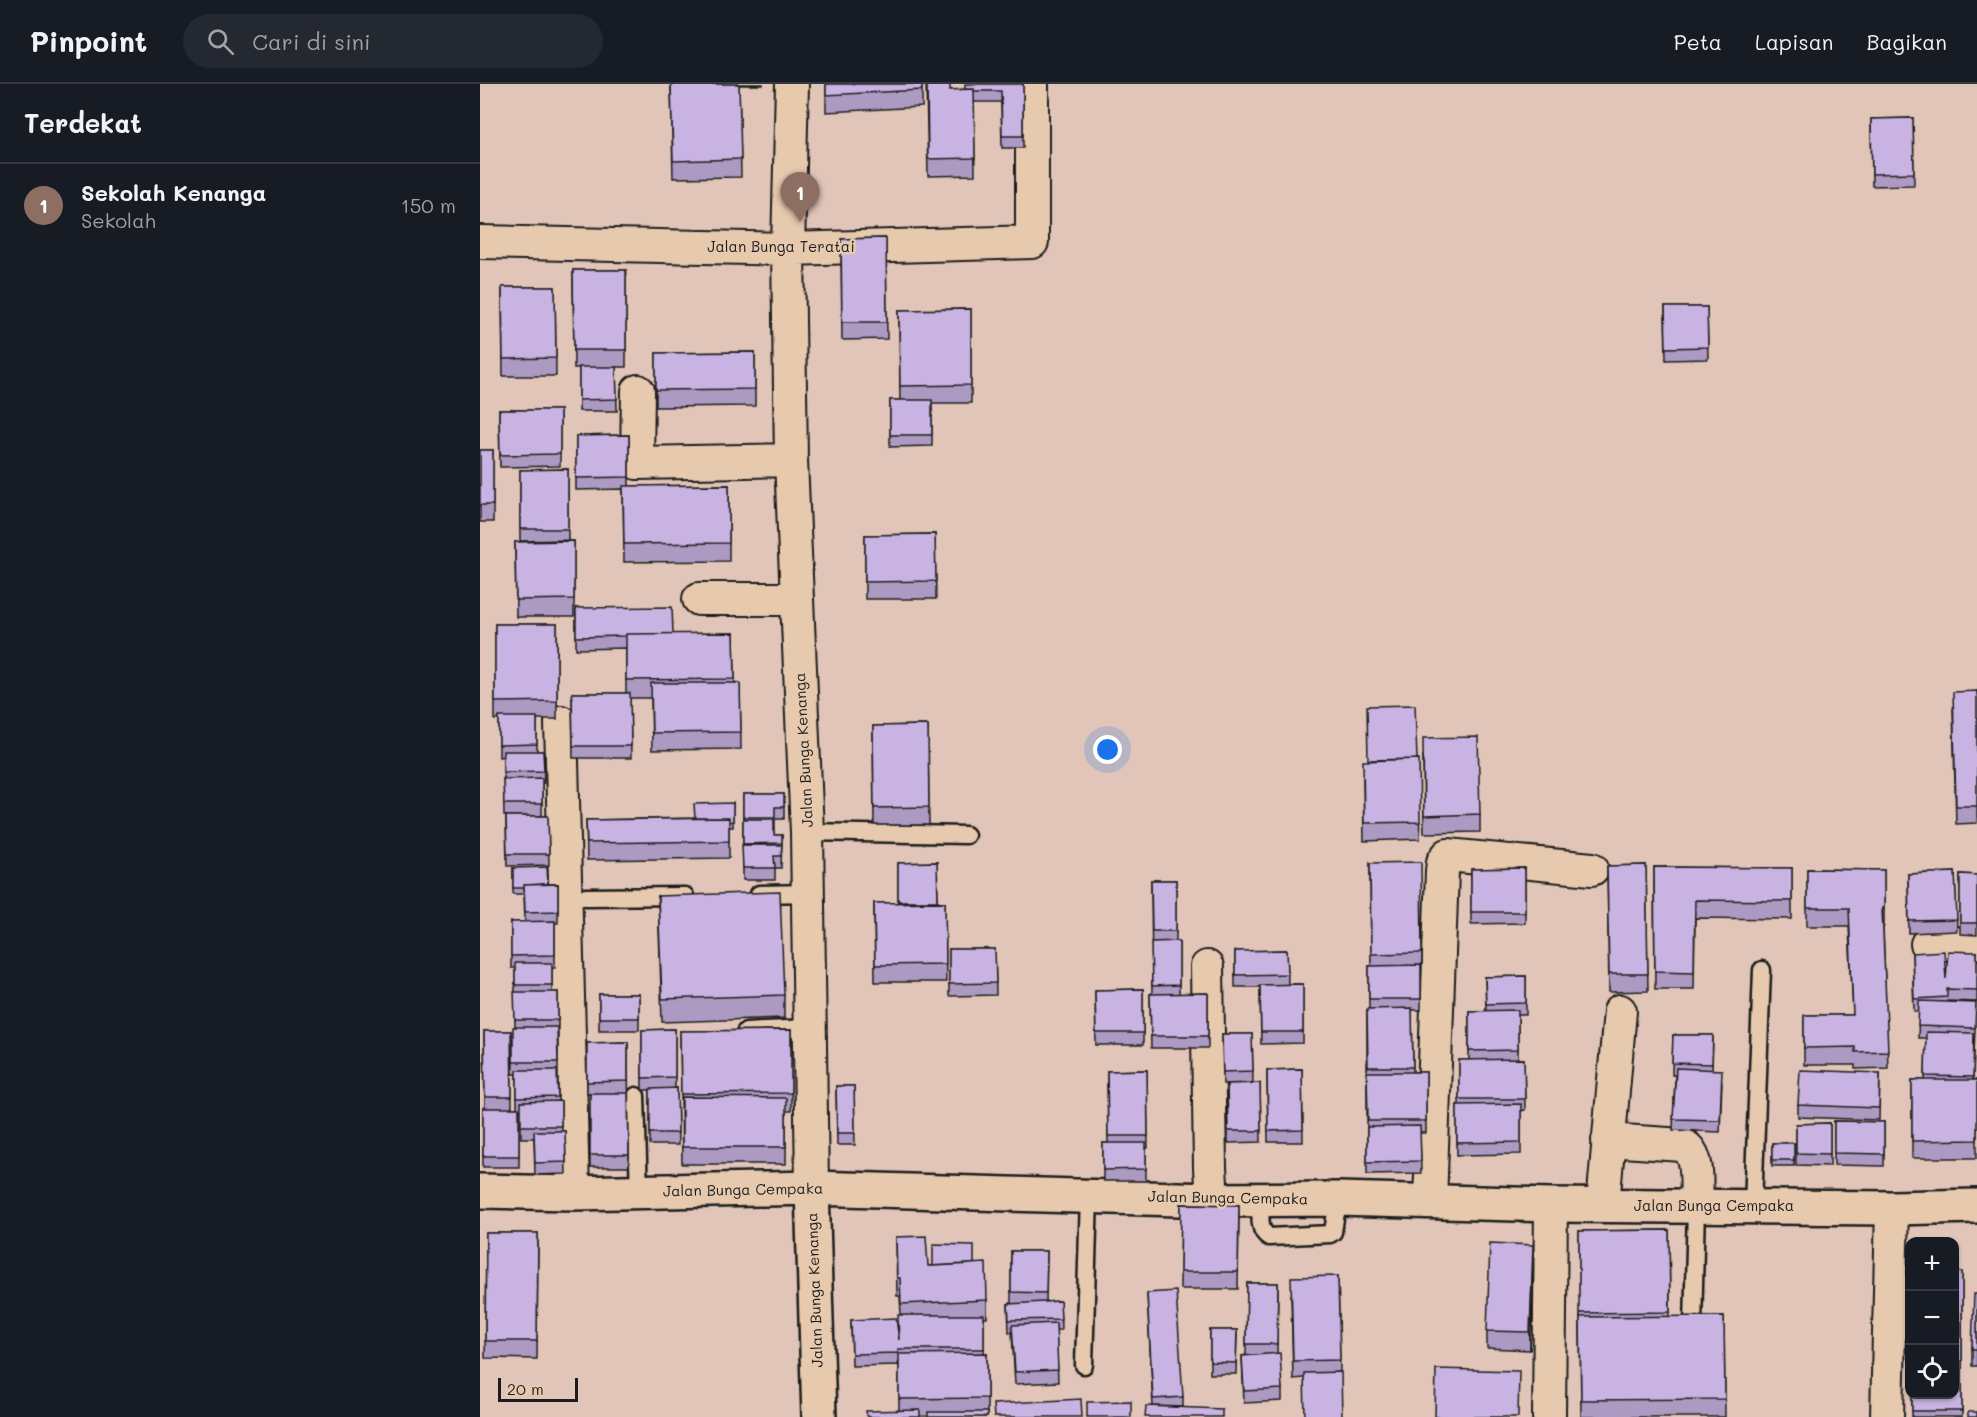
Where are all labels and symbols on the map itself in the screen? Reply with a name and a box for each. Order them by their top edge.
pin: 1 [780,172,820,222]
street label: Jalan Bunga Teratai [707,236,855,256]
street label: Jalan Bunga Kenanga [789,672,817,828]
your location [1093,735,1122,764]
street label: Jalan Bunga Cempaka [663,1178,823,1200]
street label: Jalan Bunga Cempaka [1148,1186,1308,1208]
street label: Jalan Bunga Cempaka [1634,1195,1794,1215]
street label: Jalan Bunga Kenanga [801,1212,827,1368]
scale bar [498,1375,578,1402]

